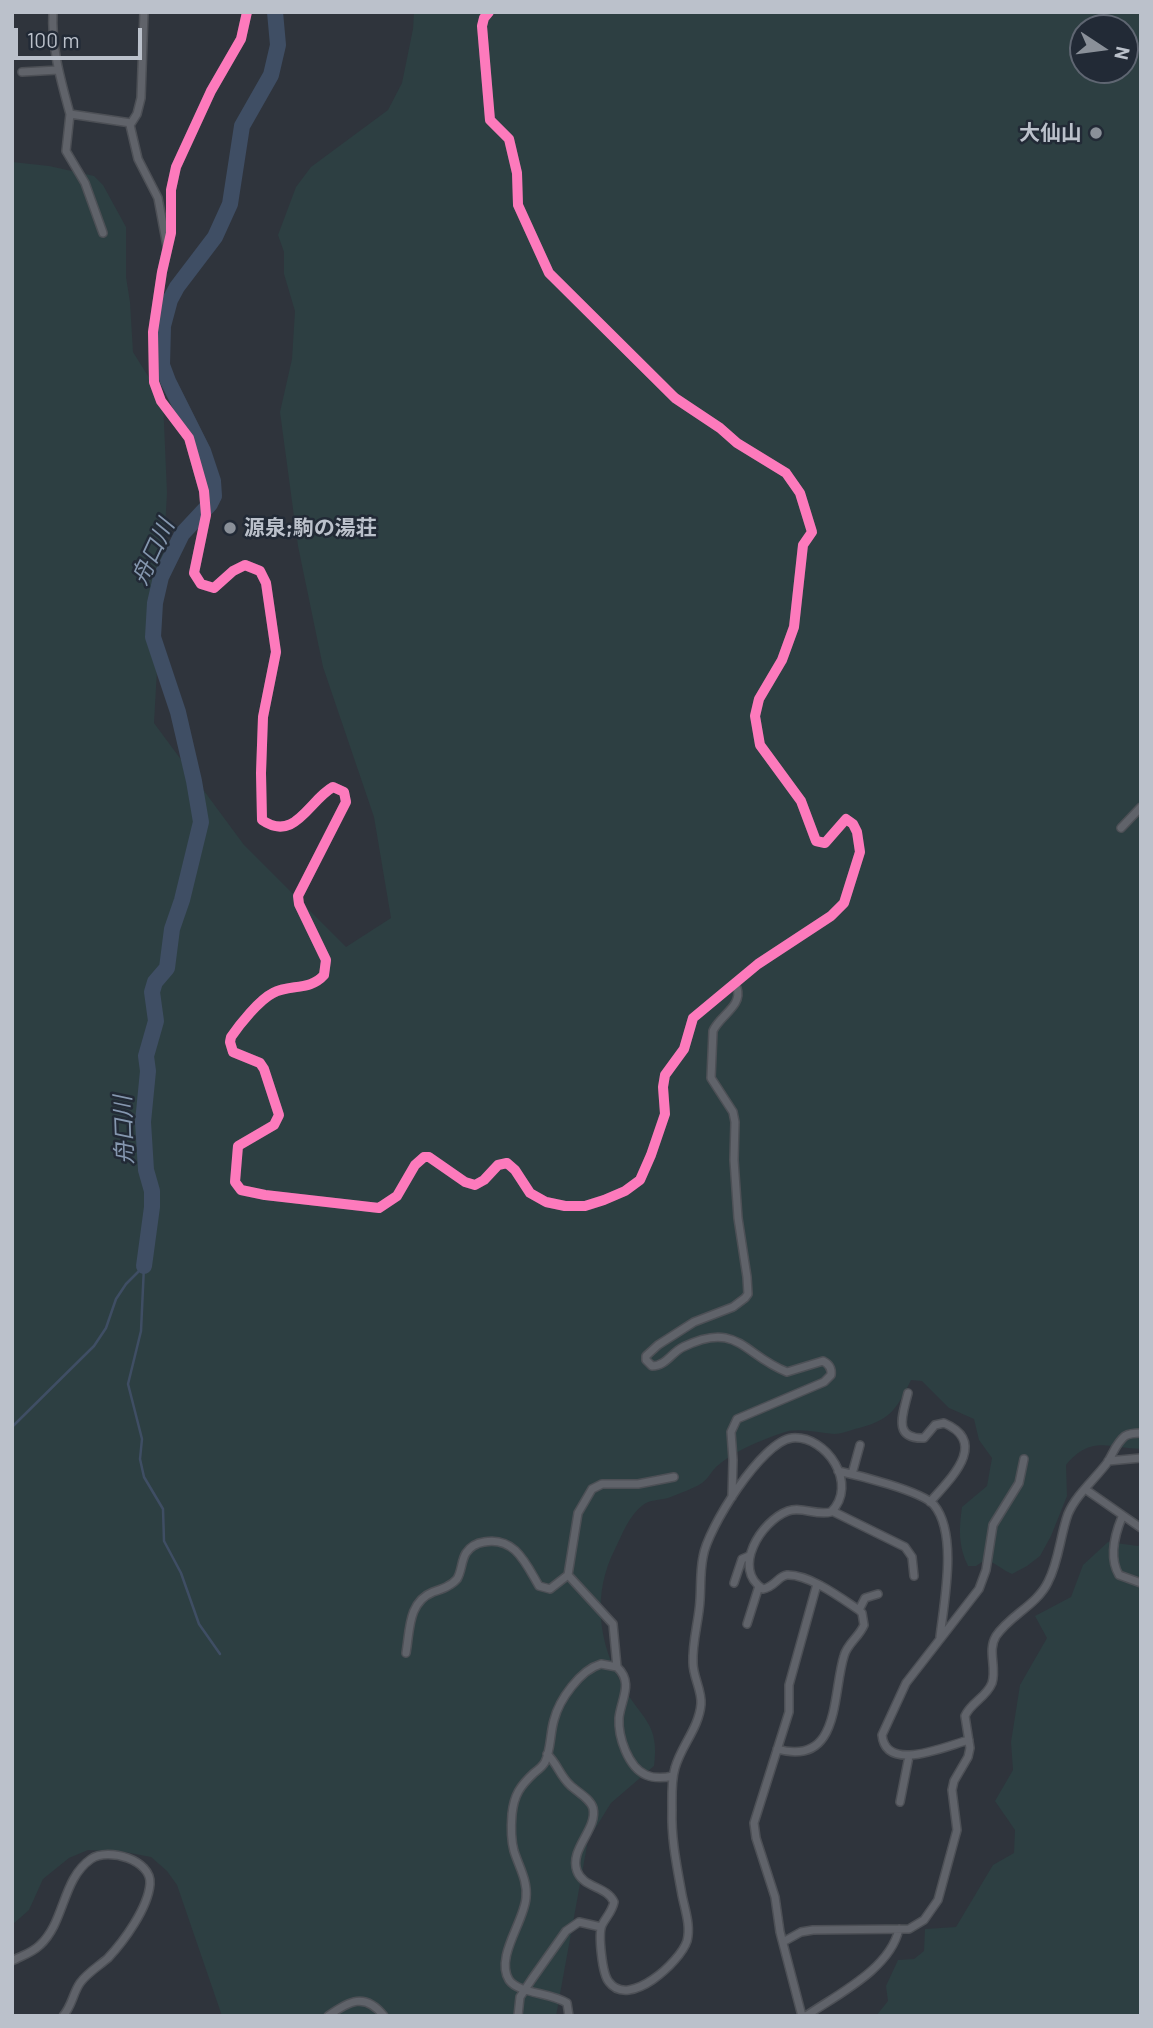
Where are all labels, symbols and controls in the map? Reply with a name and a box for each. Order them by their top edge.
scale bar [18,14,145,58]
north arrow [1069,14,1139,84]
text: 100 m [27,27,80,52]
text: N [1110,45,1136,62]
place label: 大仙山 [1019,120,1082,146]
marker: 大仙山 [1088,125,1104,141]
water label: 舟口川 [126,515,180,589]
place label: 源泉;駒の湯荘 [244,515,377,541]
marker: 源泉;駒の湯荘 [222,520,238,536]
water label: 舟口川 [109,1095,139,1165]

